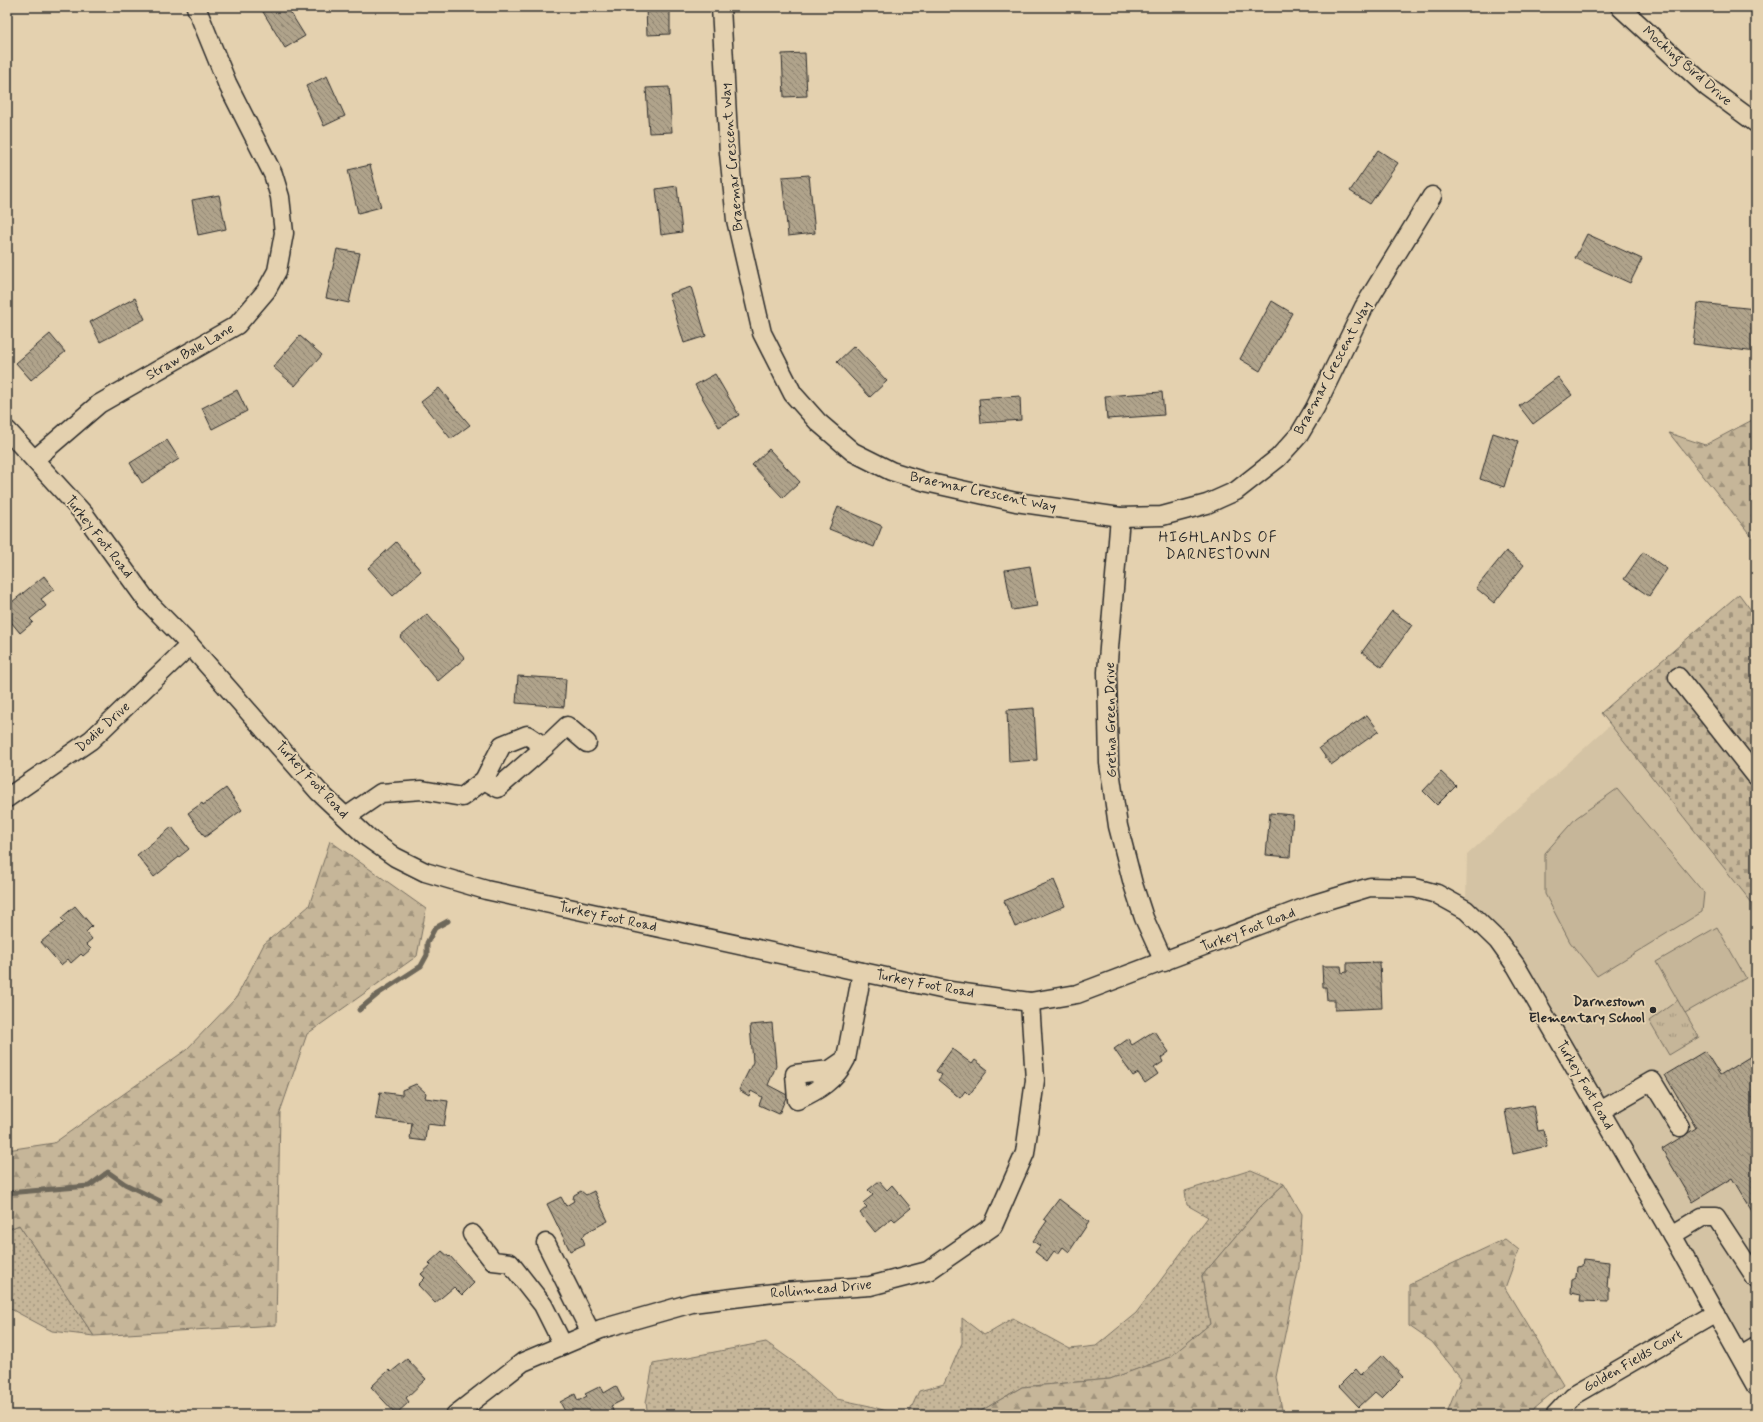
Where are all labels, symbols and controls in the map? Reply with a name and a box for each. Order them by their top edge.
street label: Mocking Bird Drive [1637,22,1736,111]
street label: Braemar Crescent Way [717,82,747,232]
street label: Braemar Crescent Way [1290,298,1376,438]
street label: Straw Bale Lane [143,320,237,384]
street label: Braemar Crescent Way [908,468,1058,516]
street label: Turkey Foot Road [61,492,137,582]
district label: HIGHLANDS OF DARNESTOWN [1158,528,1278,565]
street label: Gretna Green Drive [1101,662,1121,778]
street label: Dodie Drive [72,698,134,756]
street label: Turkey Foot Road [271,737,353,823]
street label: Turkey Foot Road [557,898,659,936]
street label: Turkey Foot Road [1198,904,1298,956]
street label: Turkey Foot Road [874,966,976,1002]
place label: Darnestown Elementary School [1529,993,1645,1027]
marker: Darnestown Elementary School [1648,1005,1658,1015]
street label: Turkey Foot Road [1552,1037,1618,1133]
street label: Rollinmead Drive [770,1276,872,1302]
street label: Golden Fields Court [1580,1325,1686,1397]

